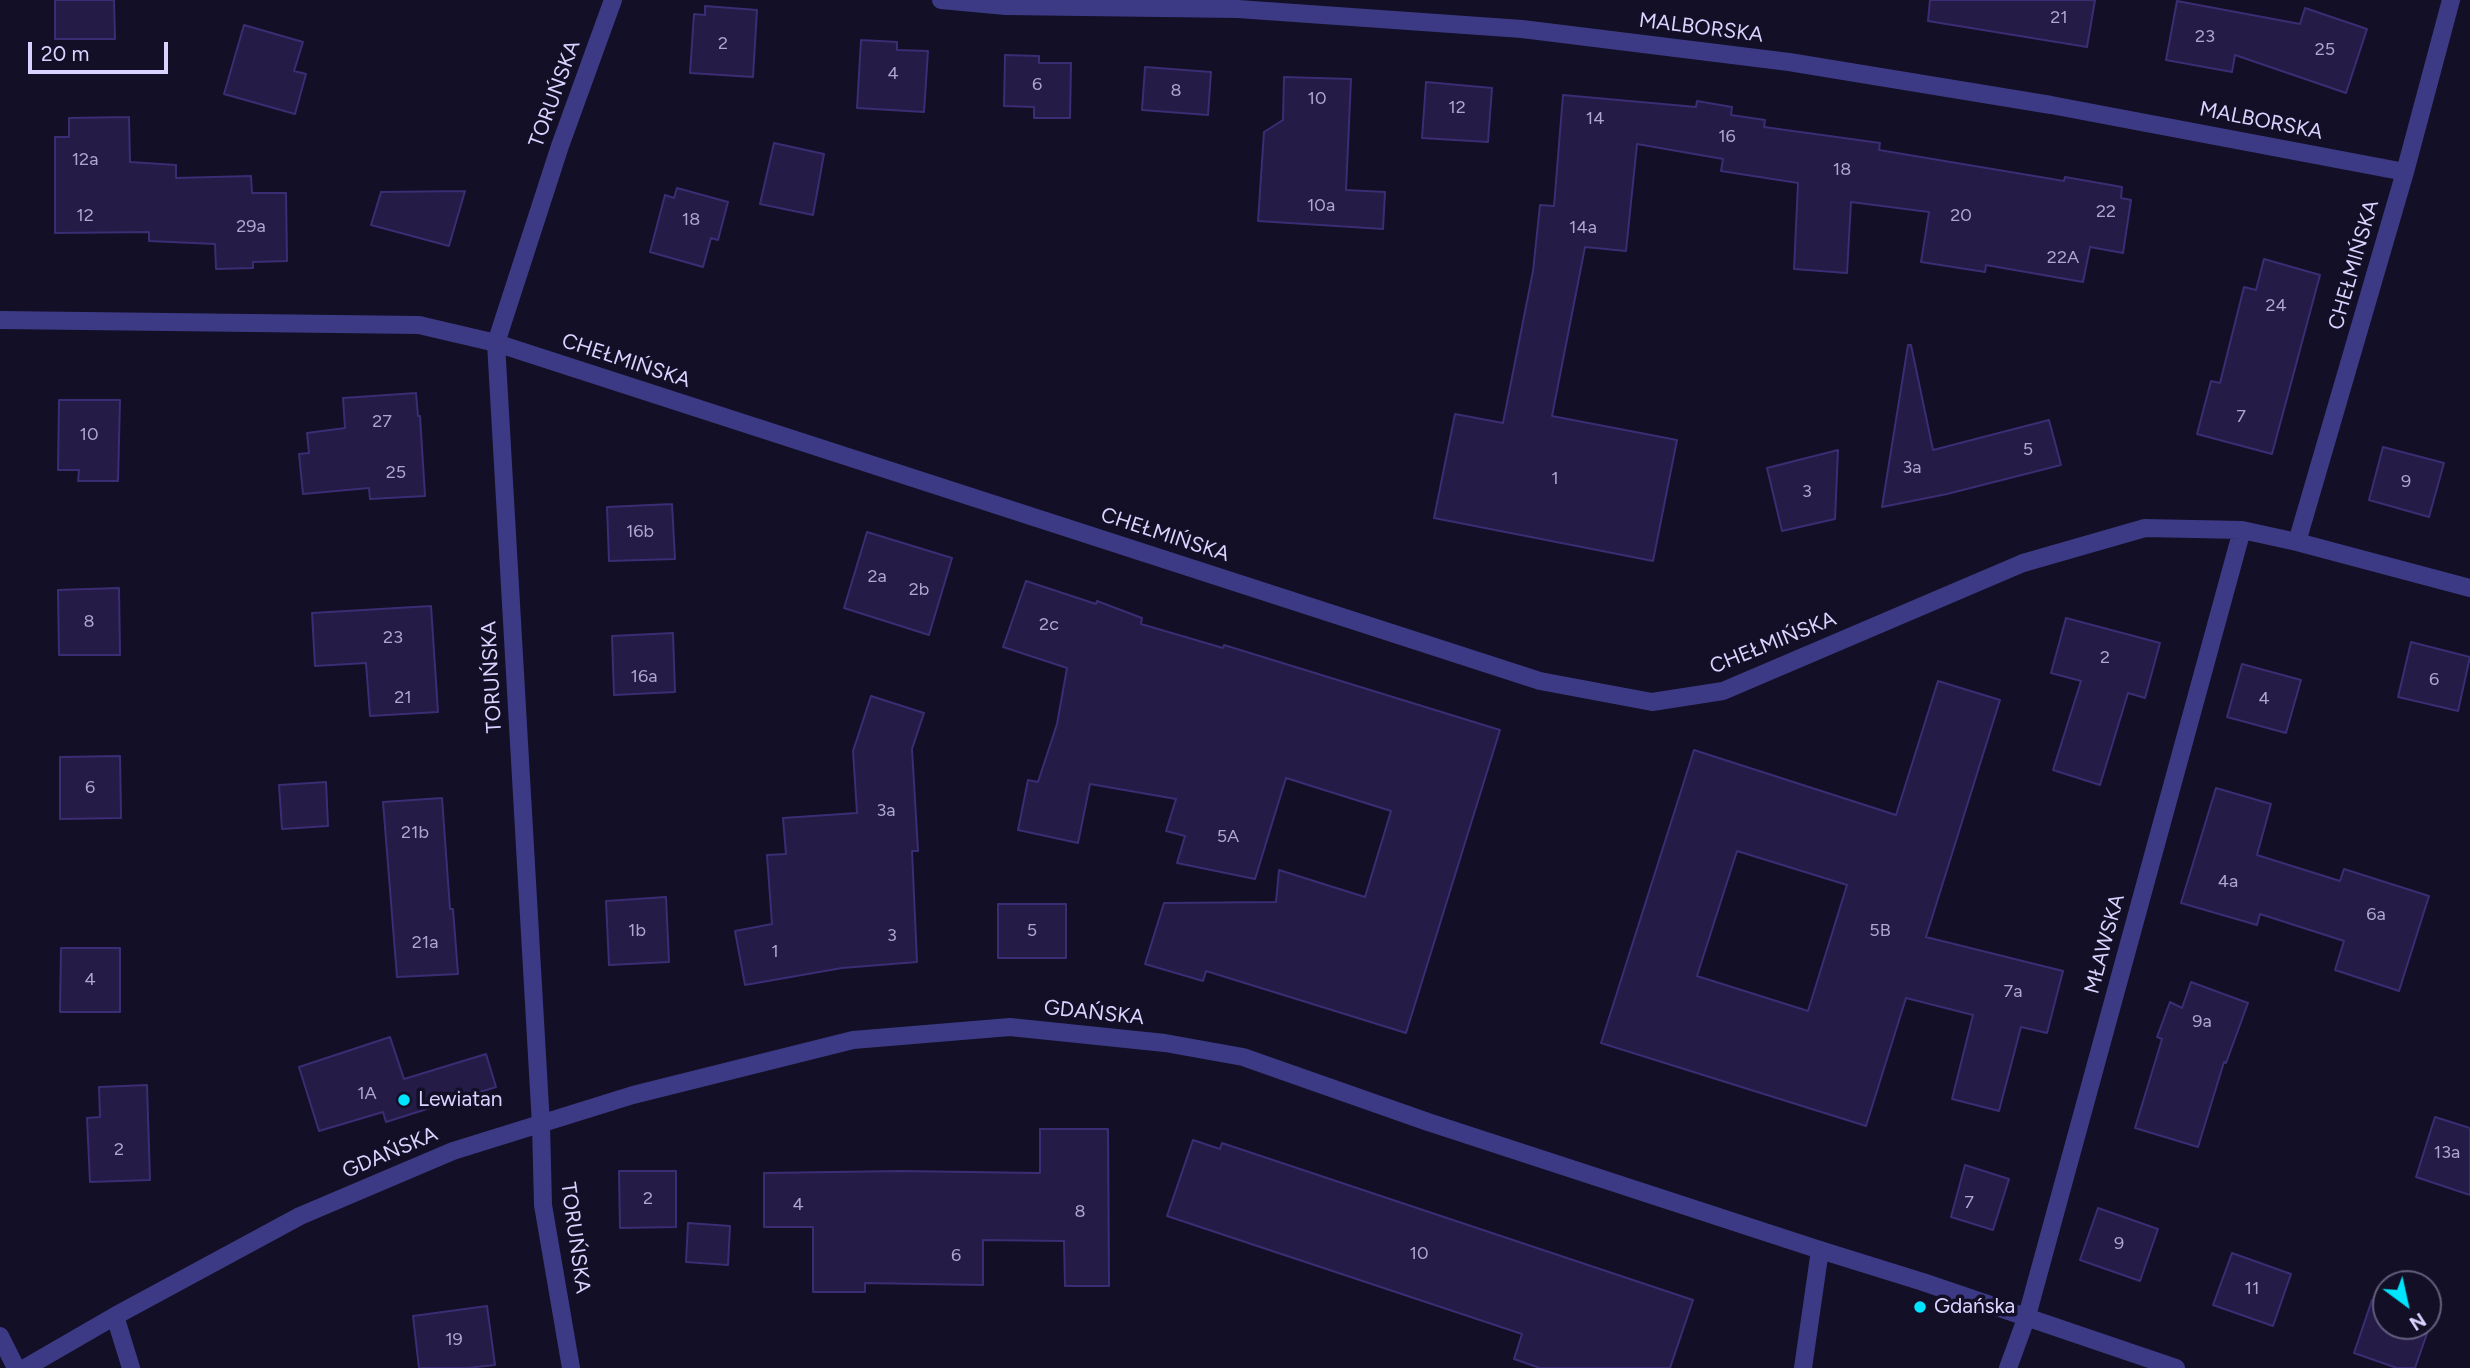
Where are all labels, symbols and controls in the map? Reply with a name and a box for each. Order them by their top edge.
house number: 21 [2050,7,2068,29]
street label: MALBORSKA [1637,8,1765,48]
house number: 23 [2195,26,2215,48]
scale bar [32,28,172,72]
house number: 2 [718,33,728,55]
street label: TORUŃSKA [524,37,586,151]
house number: 25 [2315,39,2335,61]
text: 20 m [41,41,89,66]
house number: 4 [887,63,899,85]
house number: 6 [1032,74,1042,96]
house number: 8 [1170,80,1182,102]
house number: 10 [1308,88,1326,110]
house number: 12 [1448,97,1466,119]
street label: MALBORSKA [2197,97,2325,145]
house number: 14 [1586,108,1604,130]
house number: 16 [1718,126,1736,148]
house number: 12a [72,149,98,171]
house number: 18 [1833,159,1851,181]
house number: 10a [1307,195,1335,217]
street label: CHEŁMIŃSKA [2323,197,2385,333]
house number: 22 [2096,201,2116,223]
house number: 12 [76,205,94,227]
house number: 20 [1950,205,1972,227]
house number: 18 [682,209,700,231]
house number: 29a [236,216,266,238]
house number: 14a [1569,217,1597,239]
house number: 22A [2047,247,2079,269]
house number: 24 [2265,295,2287,317]
street label: CHEŁMIŃSKA [558,328,694,394]
house number: 7 [2236,406,2246,428]
house number: 27 [372,411,392,433]
house number: 10 [80,424,98,446]
house number: 5 [2023,439,2033,461]
house number: 3a [1903,457,1921,479]
house number: 25 [386,462,406,484]
house number: 1 [1551,468,1559,490]
house number: 9 [2401,471,2411,493]
house number: 3 [1802,481,1812,503]
street label: CHEŁMIŃSKA [1097,502,1233,568]
house number: 16b [626,521,654,543]
house number: 2a [867,566,887,588]
house number: 2b [909,579,929,601]
street label: CHEŁMIŃSKA [1706,606,1840,680]
house number: 8 [83,611,95,633]
house number: 2c [1039,614,1059,636]
street label: TORUŃSKA [476,620,508,734]
house number: 23 [383,627,403,649]
house number: 2 [2100,647,2110,669]
house number: 16a [631,666,657,688]
house number: 6 [2429,669,2439,691]
house number: 21 [394,687,412,709]
house number: 4 [2258,688,2270,710]
house number: 6 [85,777,95,799]
house number: 3a [877,800,895,822]
house number: 21b [401,822,429,844]
house number: 5A [1217,826,1239,848]
house number: 4a [2218,871,2238,893]
street label: MŁAWSKA [2080,891,2130,997]
house number: 6a [2366,904,2386,926]
house number: 1b [628,920,646,942]
house number: 5 [1027,920,1037,942]
house number: 5B [1869,920,1891,942]
house number: 3 [887,925,897,947]
house number: 21a [412,932,438,954]
house number: 1 [771,941,779,963]
house number: 4 [84,969,96,991]
house number: 7a [2004,981,2022,1003]
street label: GDAŃSKA [1043,995,1145,1031]
house number: 9a [2192,1011,2212,1033]
house number: 1A [357,1083,377,1105]
place label: Lewiatan [418,1087,502,1113]
marker: Lewiatan [396,1092,412,1108]
street label: GDAŃSKA [339,1122,441,1184]
house number: 2 [114,1139,124,1161]
house number: 13a [2434,1142,2460,1164]
street label: TORUŃSKA [555,1181,595,1295]
house number: 2 [643,1188,653,1210]
house number: 7 [1964,1192,1974,1214]
house number: 4 [792,1194,804,1216]
house number: 8 [1074,1201,1086,1223]
house number: 9 [2114,1233,2124,1255]
house number: 10 [1410,1243,1428,1265]
house number: 6 [951,1245,961,1267]
north arrow [2372,1270,2442,1340]
house number: 11 [2245,1278,2259,1300]
place label: Gdańska [1934,1294,2015,1320]
marker: Gdańska [1912,1299,1928,1315]
text: N [2405,1308,2430,1335]
house number: 19 [445,1329,463,1351]

